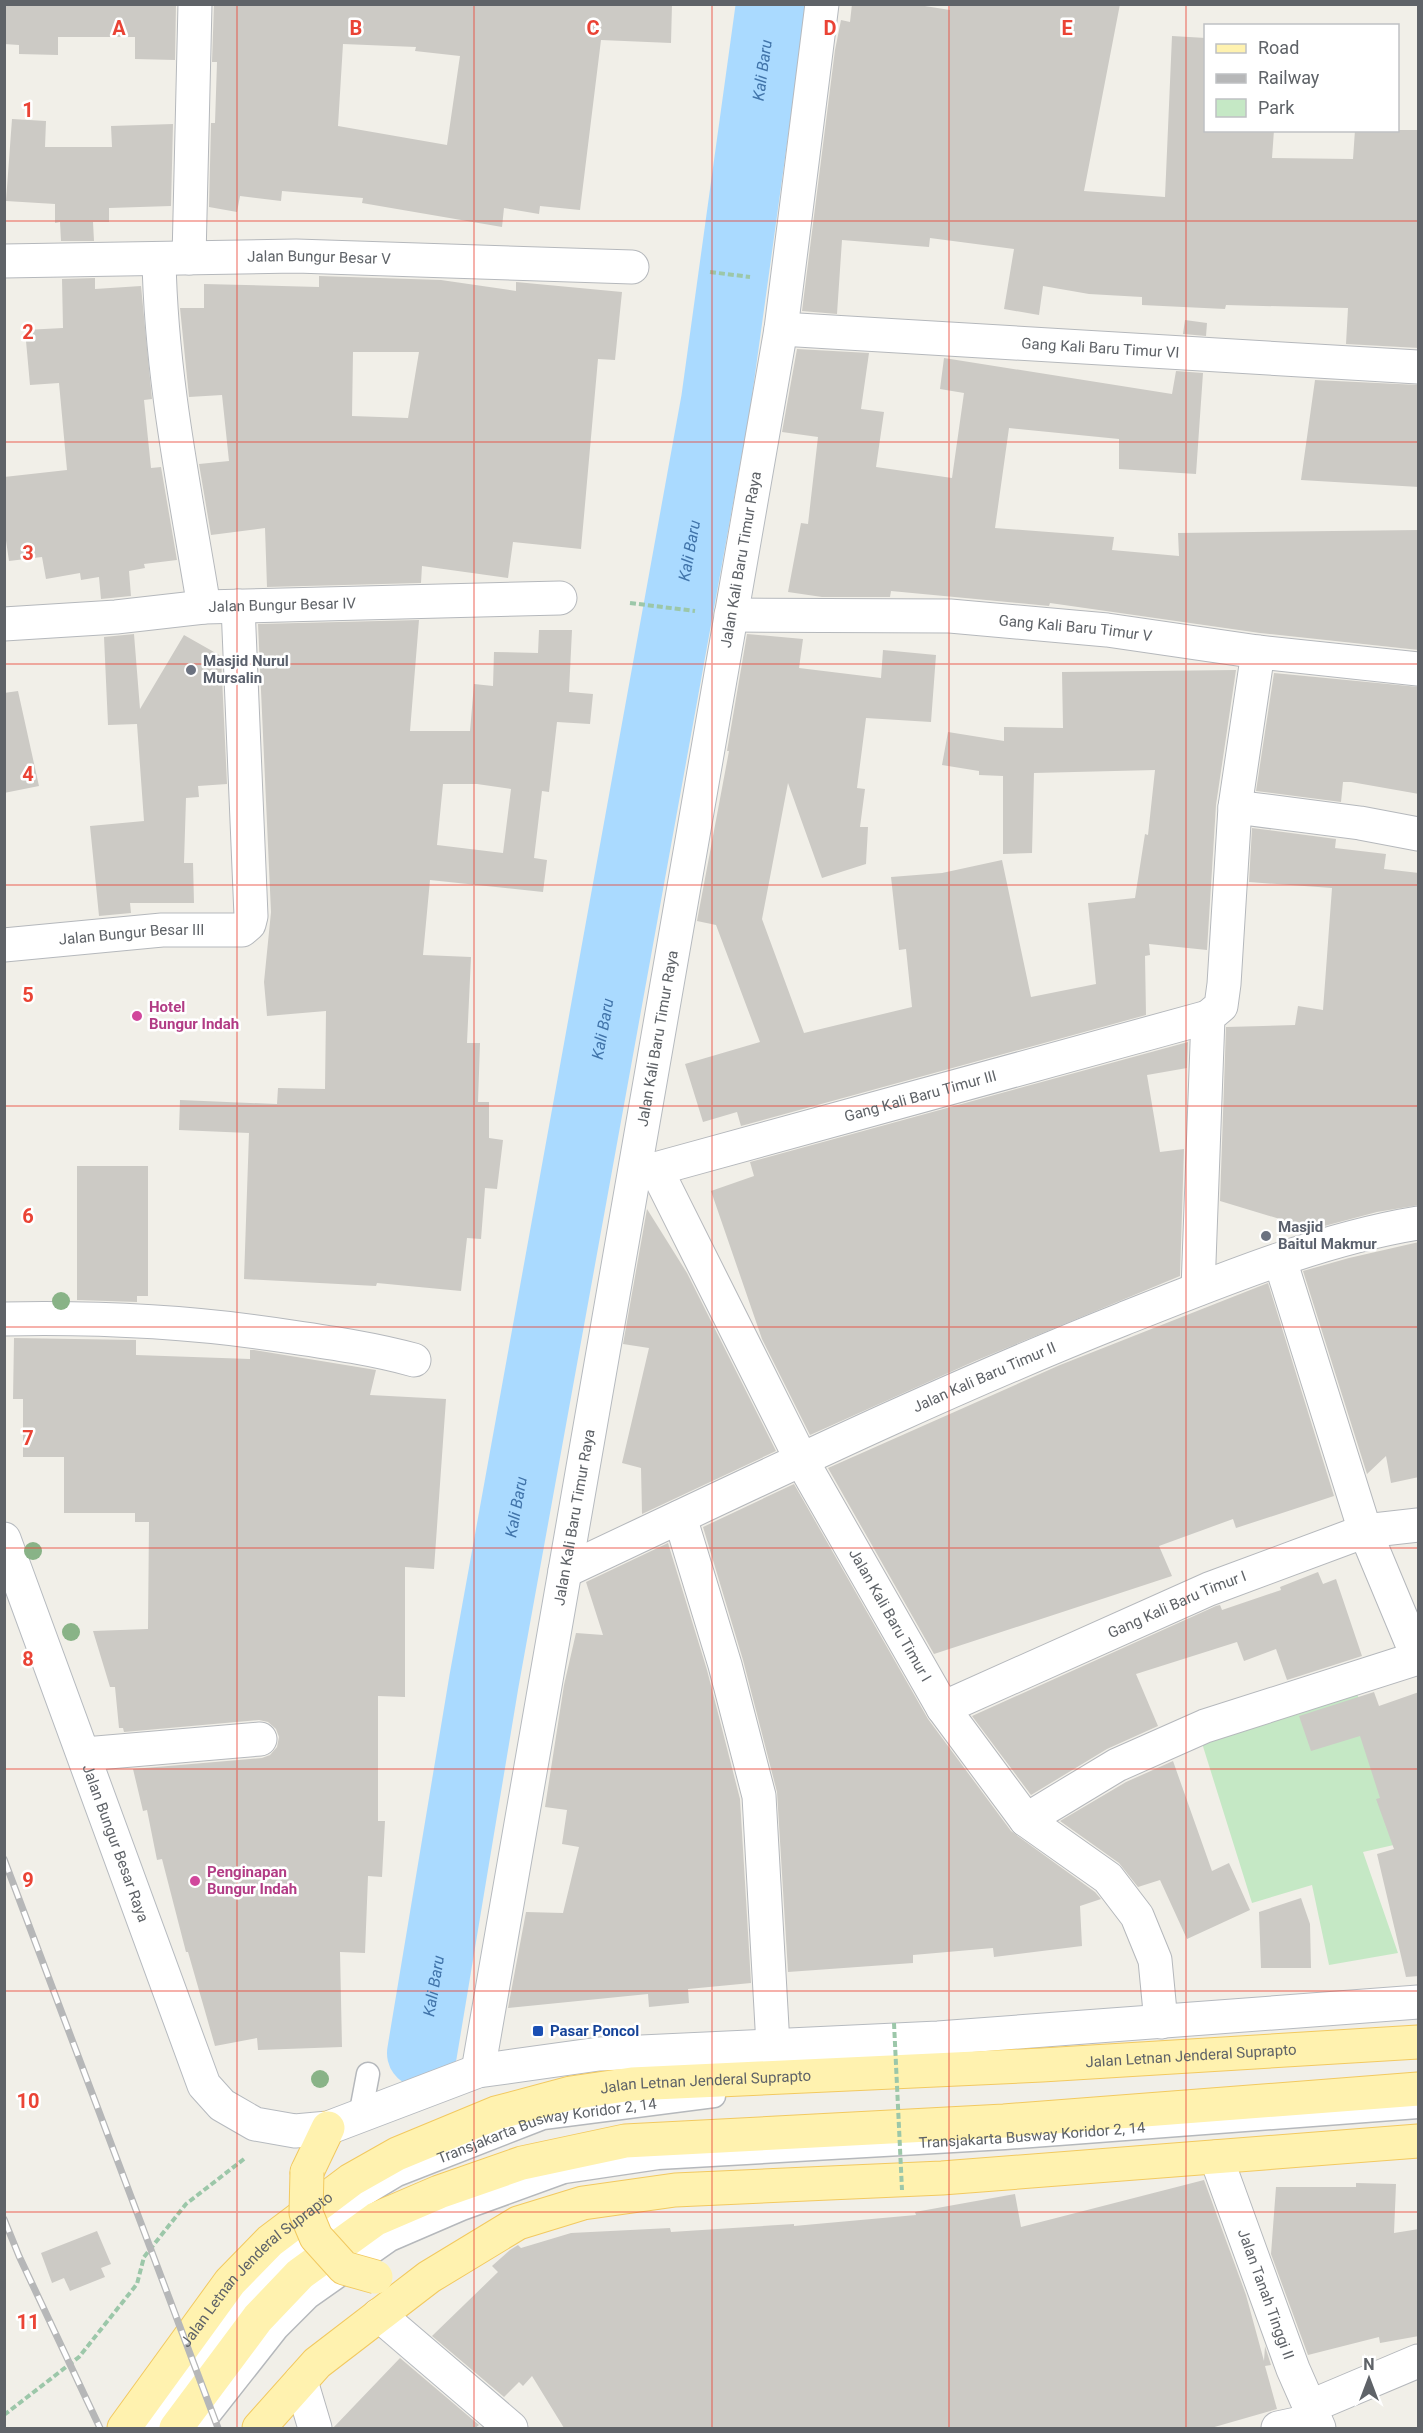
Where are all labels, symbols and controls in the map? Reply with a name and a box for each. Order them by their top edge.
text: A [112,16,126,40]
text: B [350,16,362,40]
text: C [586,16,600,40]
text: D [824,16,837,40]
text: E [1061,16,1073,40]
legend [1204,24,1399,132]
text: Road [1258,37,1299,58]
water label: Kali Baru [749,38,776,102]
text: Railway [1258,67,1320,88]
text: Park [1258,97,1295,118]
text: 1 [22,98,34,122]
street label: Jalan Bungur Besar V [247,247,391,268]
text: 2 [22,320,34,344]
street label: Gang Kali Baru Timur VI [1021,334,1180,362]
street label: Jalan Kali Baru Timur Raya [717,470,765,649]
water label: Kali Baru [675,518,704,583]
text: 3 [22,541,34,565]
street label: Jalan Bungur Besar IV [208,594,357,616]
street label: Gang Kali Baru Timur V [998,611,1154,646]
place label: Masjid Nurul Mursalin [203,652,289,687]
marker: Masjid Nurul Mursalin [184,663,198,677]
text: 4 [22,762,34,786]
street label: Jalan Bungur Besar III [58,921,204,949]
street label: Jalan Kali Baru Timur Raya [633,949,682,1128]
text: 5 [22,983,34,1007]
water label: Kali Baru [588,996,618,1061]
place label: Hotel Bungur Indah [149,998,239,1033]
marker: Hotel Bungur Indah [130,1009,144,1023]
street label: Gang Kali Baru Timur III [842,1067,999,1126]
text: 6 [22,1204,34,1228]
place label: Masjid Baitul Makmur [1278,1218,1377,1253]
marker: Masjid Baitul Makmur [1259,1229,1273,1243]
street label: Jalan Kali Baru Timur II [910,1338,1059,1416]
text: 7 [22,1426,34,1450]
street label: Jalan Kali Baru Timur Raya [550,1428,598,1607]
water label: Kali Baru [501,1475,531,1539]
street label: Jalan Kali Baru Timur I [845,1545,935,1685]
street label: Gang Kali Baru Timur I [1105,1567,1249,1642]
text: 8 [22,1647,34,1671]
street label: Jalan Bungur Besar Raya [78,1762,153,1924]
place label: Penginapan Bungur Indah [207,1863,297,1898]
text: 9 [22,1868,34,1892]
marker: Penginapan Bungur Indah [188,1874,202,1888]
water label: Kali Baru [419,1954,448,2018]
place label: Pasar Poncol [550,2022,639,2040]
marker: Pasar Poncol [531,2024,545,2038]
street label: Jalan Letnan Jenderal Suprapto [1085,2040,1297,2071]
street label: Jalan Letnan Jenderal Suprapto [599,2067,812,2098]
text: 10 [17,2089,39,2113]
street label: Transjakarta Busway Koridor 2, 14 [435,2094,658,2167]
street label: Transjakarta Busway Koridor 2, 14 [918,2118,1147,2152]
street label: Jalan Letnan Jenderal Suprapto [177,2188,336,2351]
street label: Jalan Tanah Tinggi II [1234,2226,1298,2362]
text: 11 [17,2310,39,2334]
north arrow [1339,2349,1399,2409]
text: N [1363,2355,1375,2374]

